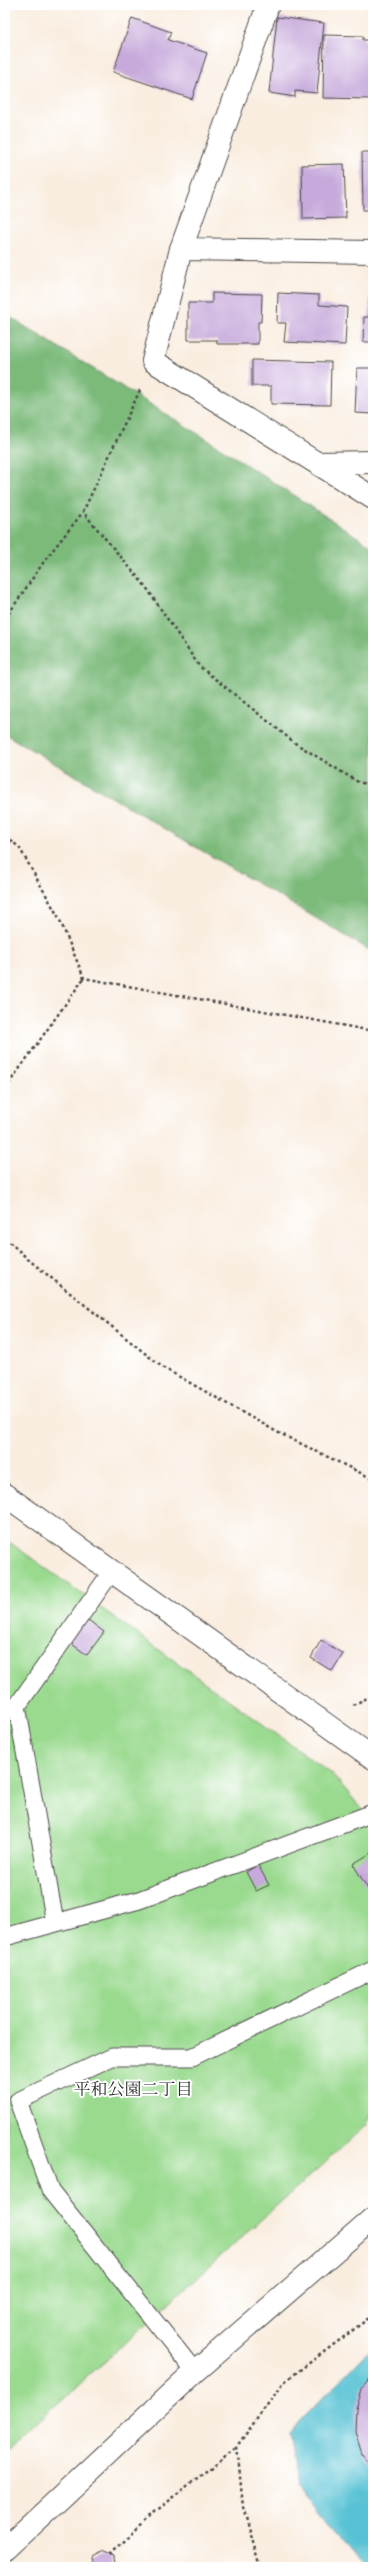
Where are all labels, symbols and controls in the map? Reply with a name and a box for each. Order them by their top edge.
district label: 平和公園二丁目 [74,2079,193,2103]

